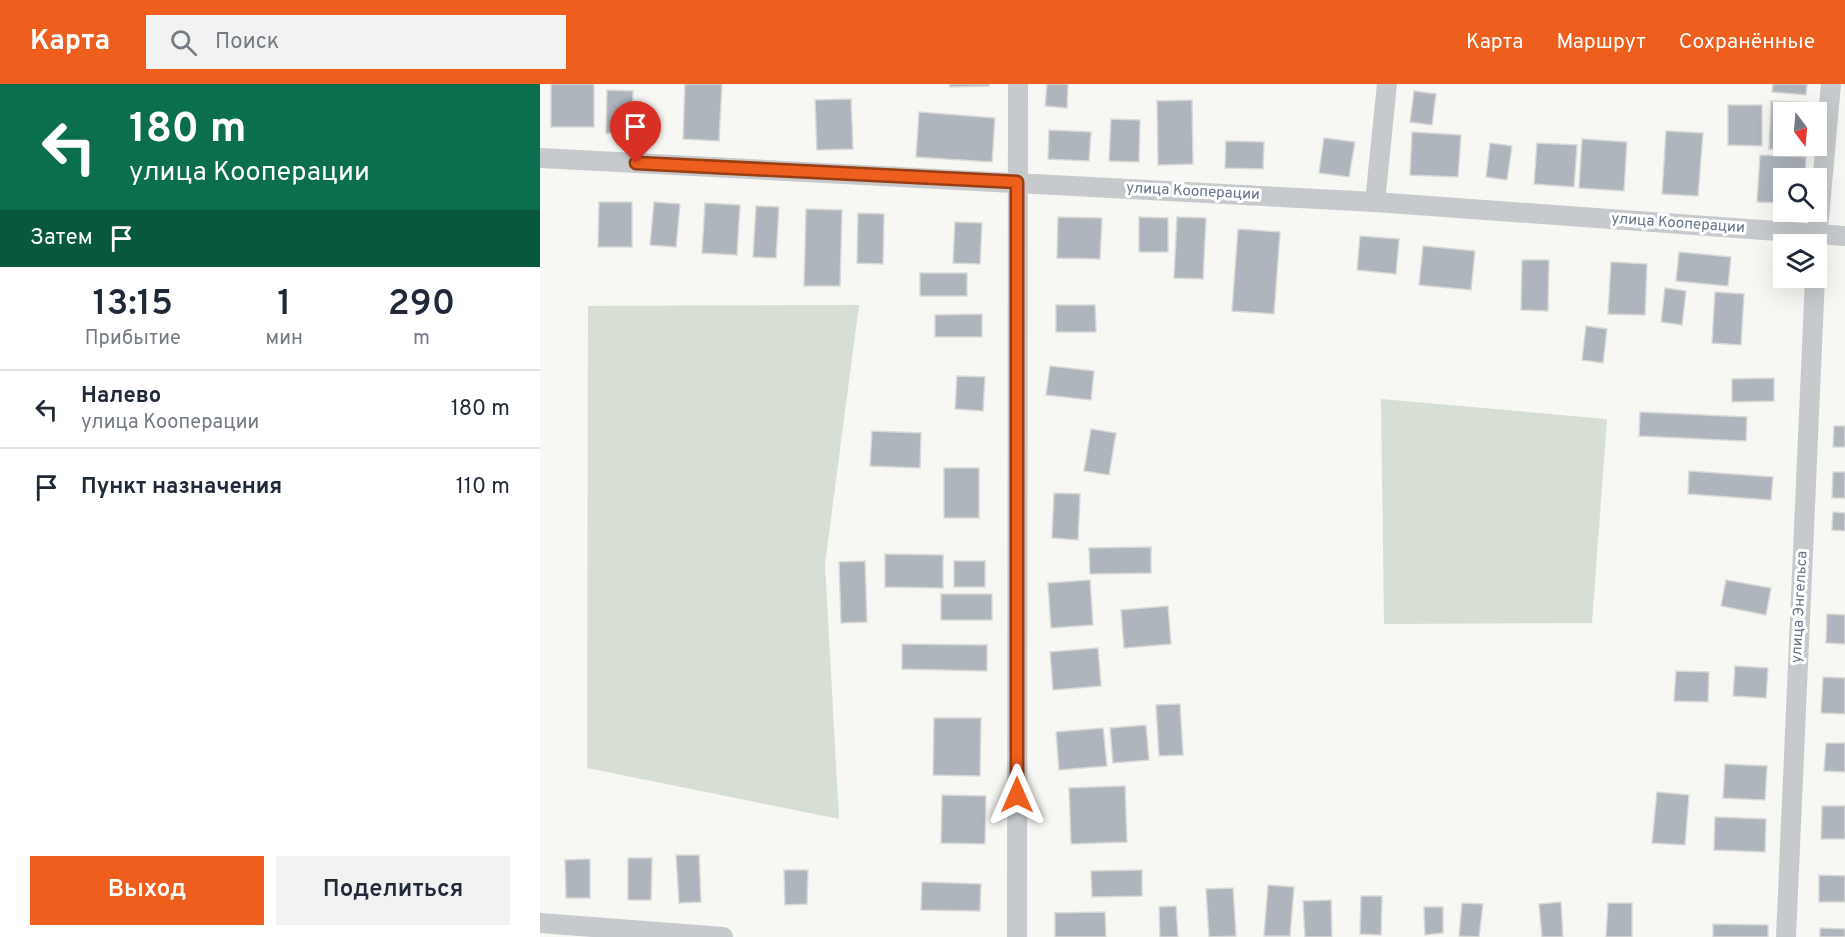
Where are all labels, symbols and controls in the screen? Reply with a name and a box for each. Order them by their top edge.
search box [146,15,566,69]
text: Карта [30,24,110,60]
icon: search [167,26,200,59]
text: Поиск [215,29,279,56]
text: Карта [1466,29,1523,56]
text: Маршрут [1556,29,1646,56]
text: Сохранённые [1679,29,1815,56]
pin [610,101,661,163]
north arrow [1773,102,1827,156]
map controls [1773,102,1827,288]
text: 180 m [129,104,246,157]
icon: left [30,108,108,186]
icon: arrive [619,110,652,143]
text: улица Кооперации [129,156,370,190]
button: search [1773,168,1827,222]
street label: улица Кооперации [1126,179,1260,205]
street label: улица Кооперации [1611,210,1745,238]
icon: arrive [105,222,138,255]
text: Затем [30,225,93,252]
button: layers [1773,234,1827,288]
text: 13:15 [93,282,173,328]
text: 1 [277,282,291,328]
text: 290 [388,282,455,328]
text: Прибытие [85,326,181,352]
text: мин [266,326,303,352]
text: m [413,326,430,352]
text: Налево [81,383,161,410]
icon: left [30,393,63,426]
text: 180 m [451,396,510,423]
text: улица Кооперации [81,410,259,436]
icon: arrive [30,471,63,504]
text: Пункт назначения [81,474,282,501]
text: 110 m [456,474,510,501]
street label: улица Энгельса [1788,550,1812,664]
position arrow [985,763,1049,827]
button: Выход [30,856,264,925]
button: Поделиться [276,856,510,925]

